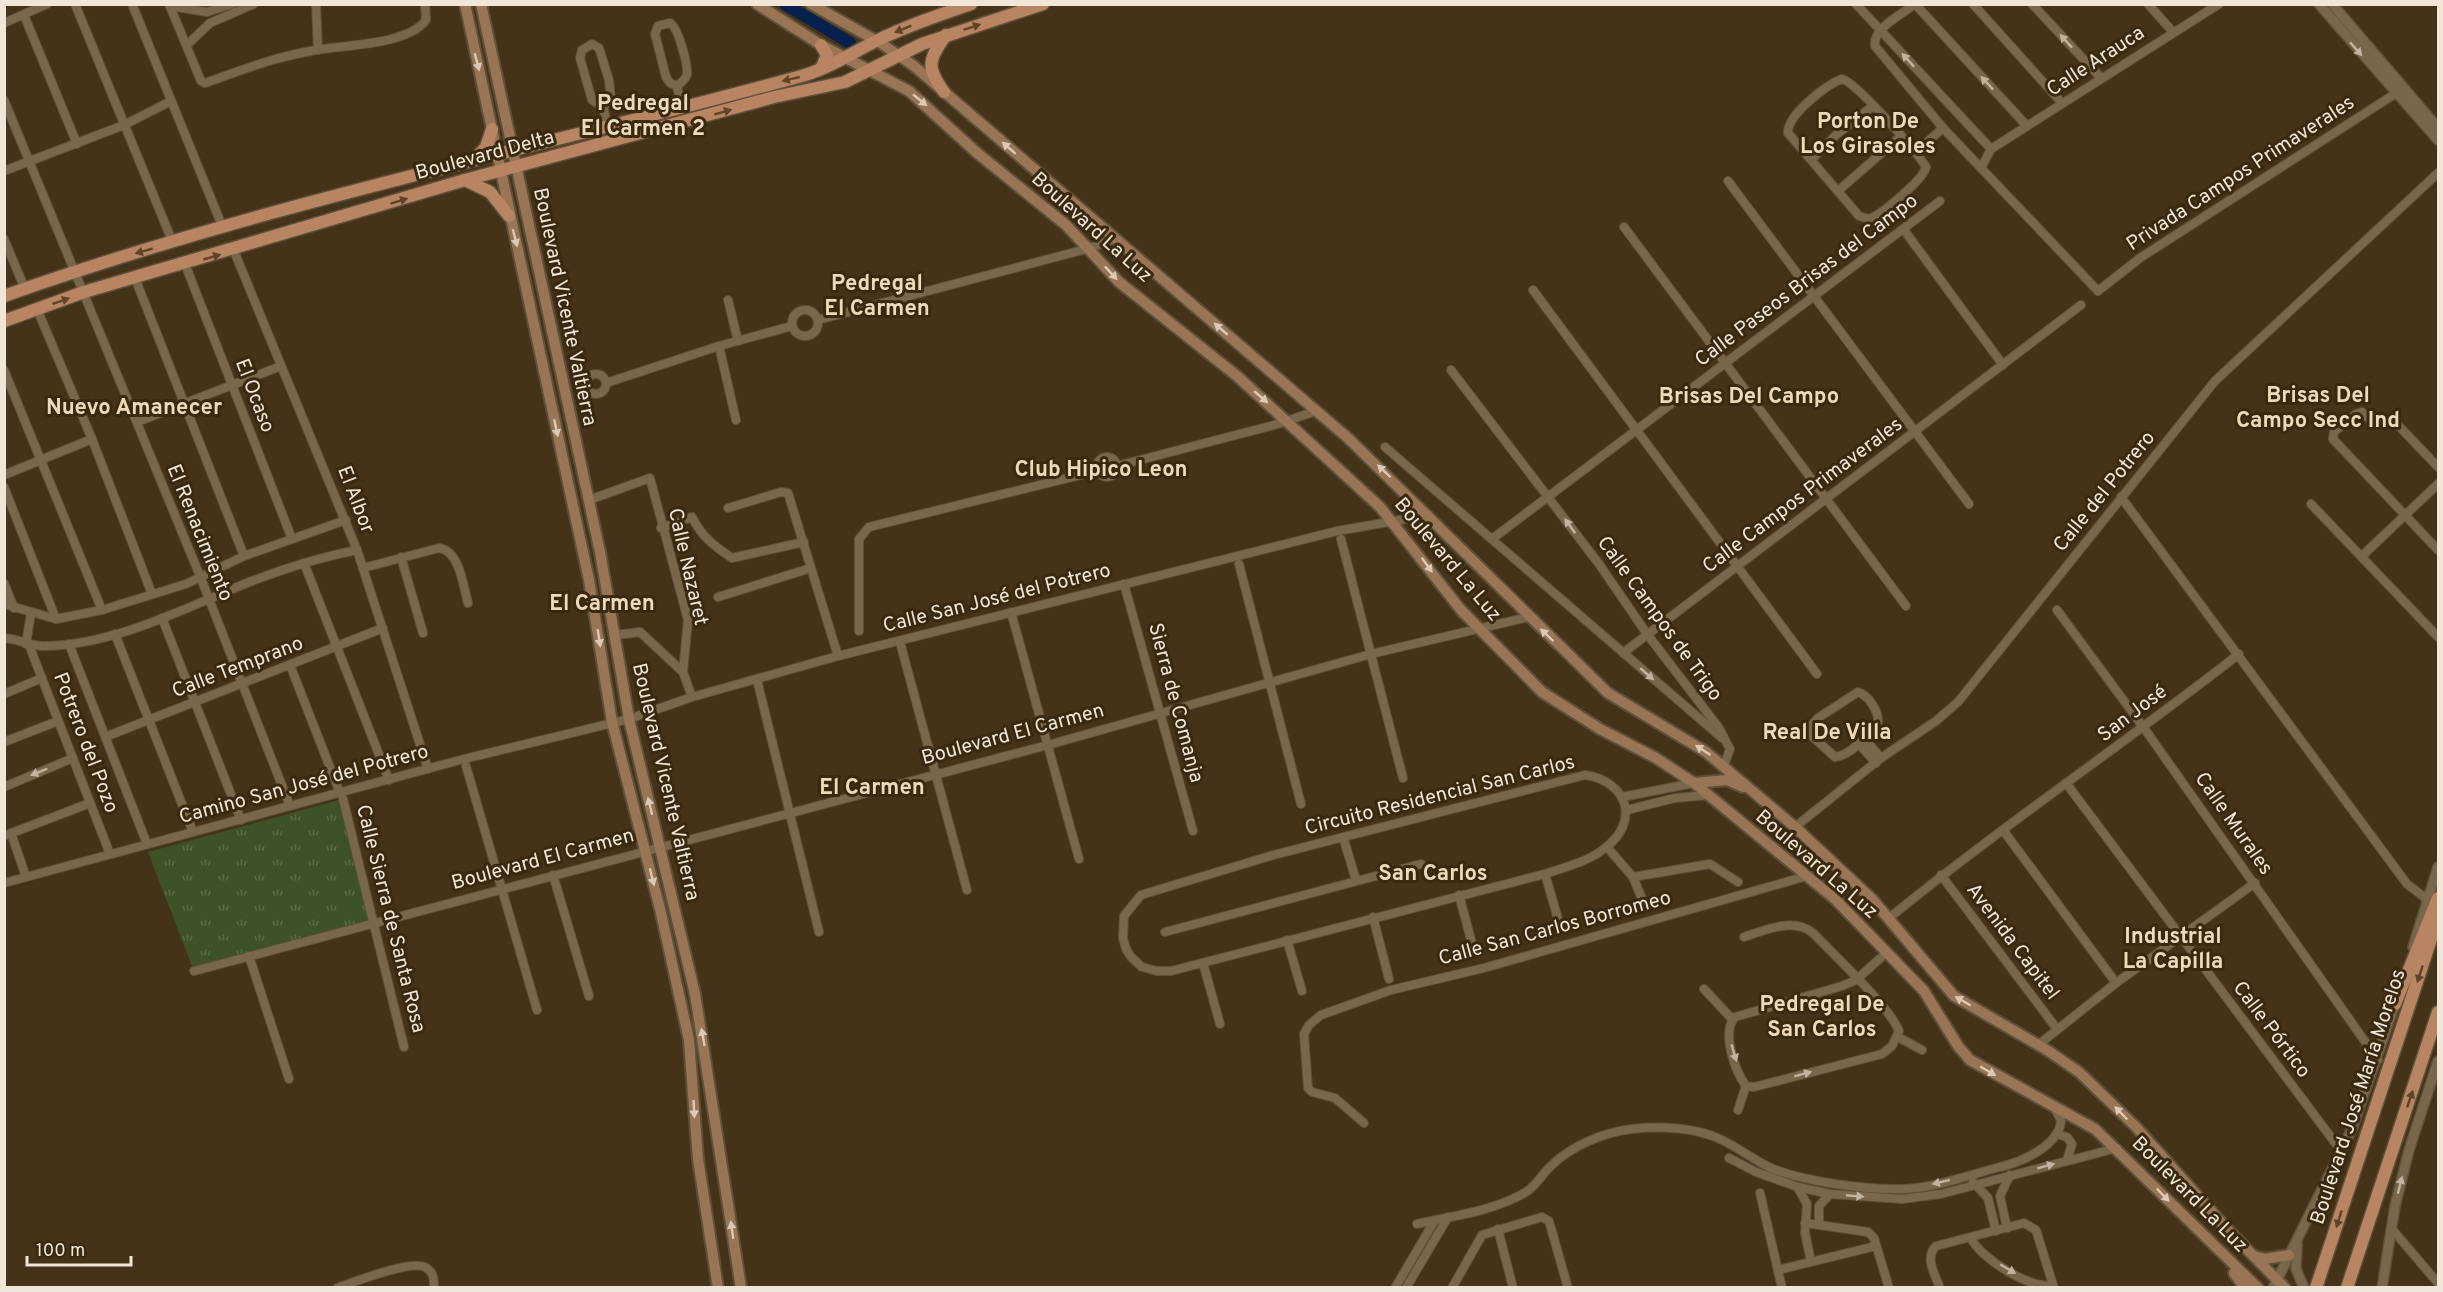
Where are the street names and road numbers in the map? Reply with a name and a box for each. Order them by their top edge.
street label: Calle Arauca [2042,21,2150,103]
street label: Privada Campos Primaverales [2122,90,2360,258]
street label: Boulevard Delta [413,125,557,187]
street label: Boulevard La Luz [1025,167,1157,289]
street label: Boulevard Vicente Valtierra [526,186,602,428]
street label: Calle Paseos Brisas del Campo [1690,189,1924,373]
street label: El Ocaso [228,355,280,437]
street label: Calle Campos Primaverales [1698,412,1908,580]
street label: Calle del Potrero [2048,426,2162,558]
street label: El Renacimiento [160,461,238,605]
street label: El Albor [330,463,380,538]
street label: Boulevard La Luz [1388,493,1506,627]
street label: Calle Nazaret [661,506,713,628]
street label: Calle Campos de Trigo [1590,531,1728,707]
street label: Calle San José del Potrero [881,558,1113,640]
street label: Sierra de Comanja [1141,620,1209,786]
street label: Calle Temprano [169,631,307,705]
street label: Boulevard Vicente Valtierra [625,661,705,903]
street label: Potrero del Pozo [46,669,124,817]
street label: San José [2093,679,2173,749]
street label: Boulevard El Carmen [919,698,1107,772]
street label: Camino San José del Potrero [176,739,432,831]
street label: Circuito Residencial San Carlos [1302,750,1578,842]
street label: Calle Murales [2188,767,2278,881]
street label: Calle Sierra de Santa Rosa [349,802,431,1036]
street label: Boulevard La Luz [1749,805,1883,925]
street label: Boulevard El Carmen [449,823,637,897]
street label: Avenida Capitel [1960,878,2064,1006]
street label: Calle San Carlos Borromeo [1436,885,1674,973]
street label: Boulevard José María Morelos [2305,966,2413,1228]
street label: Calle Pórtico [2226,976,2316,1084]
street label: Boulevard La Luz [2125,1131,2253,1259]

